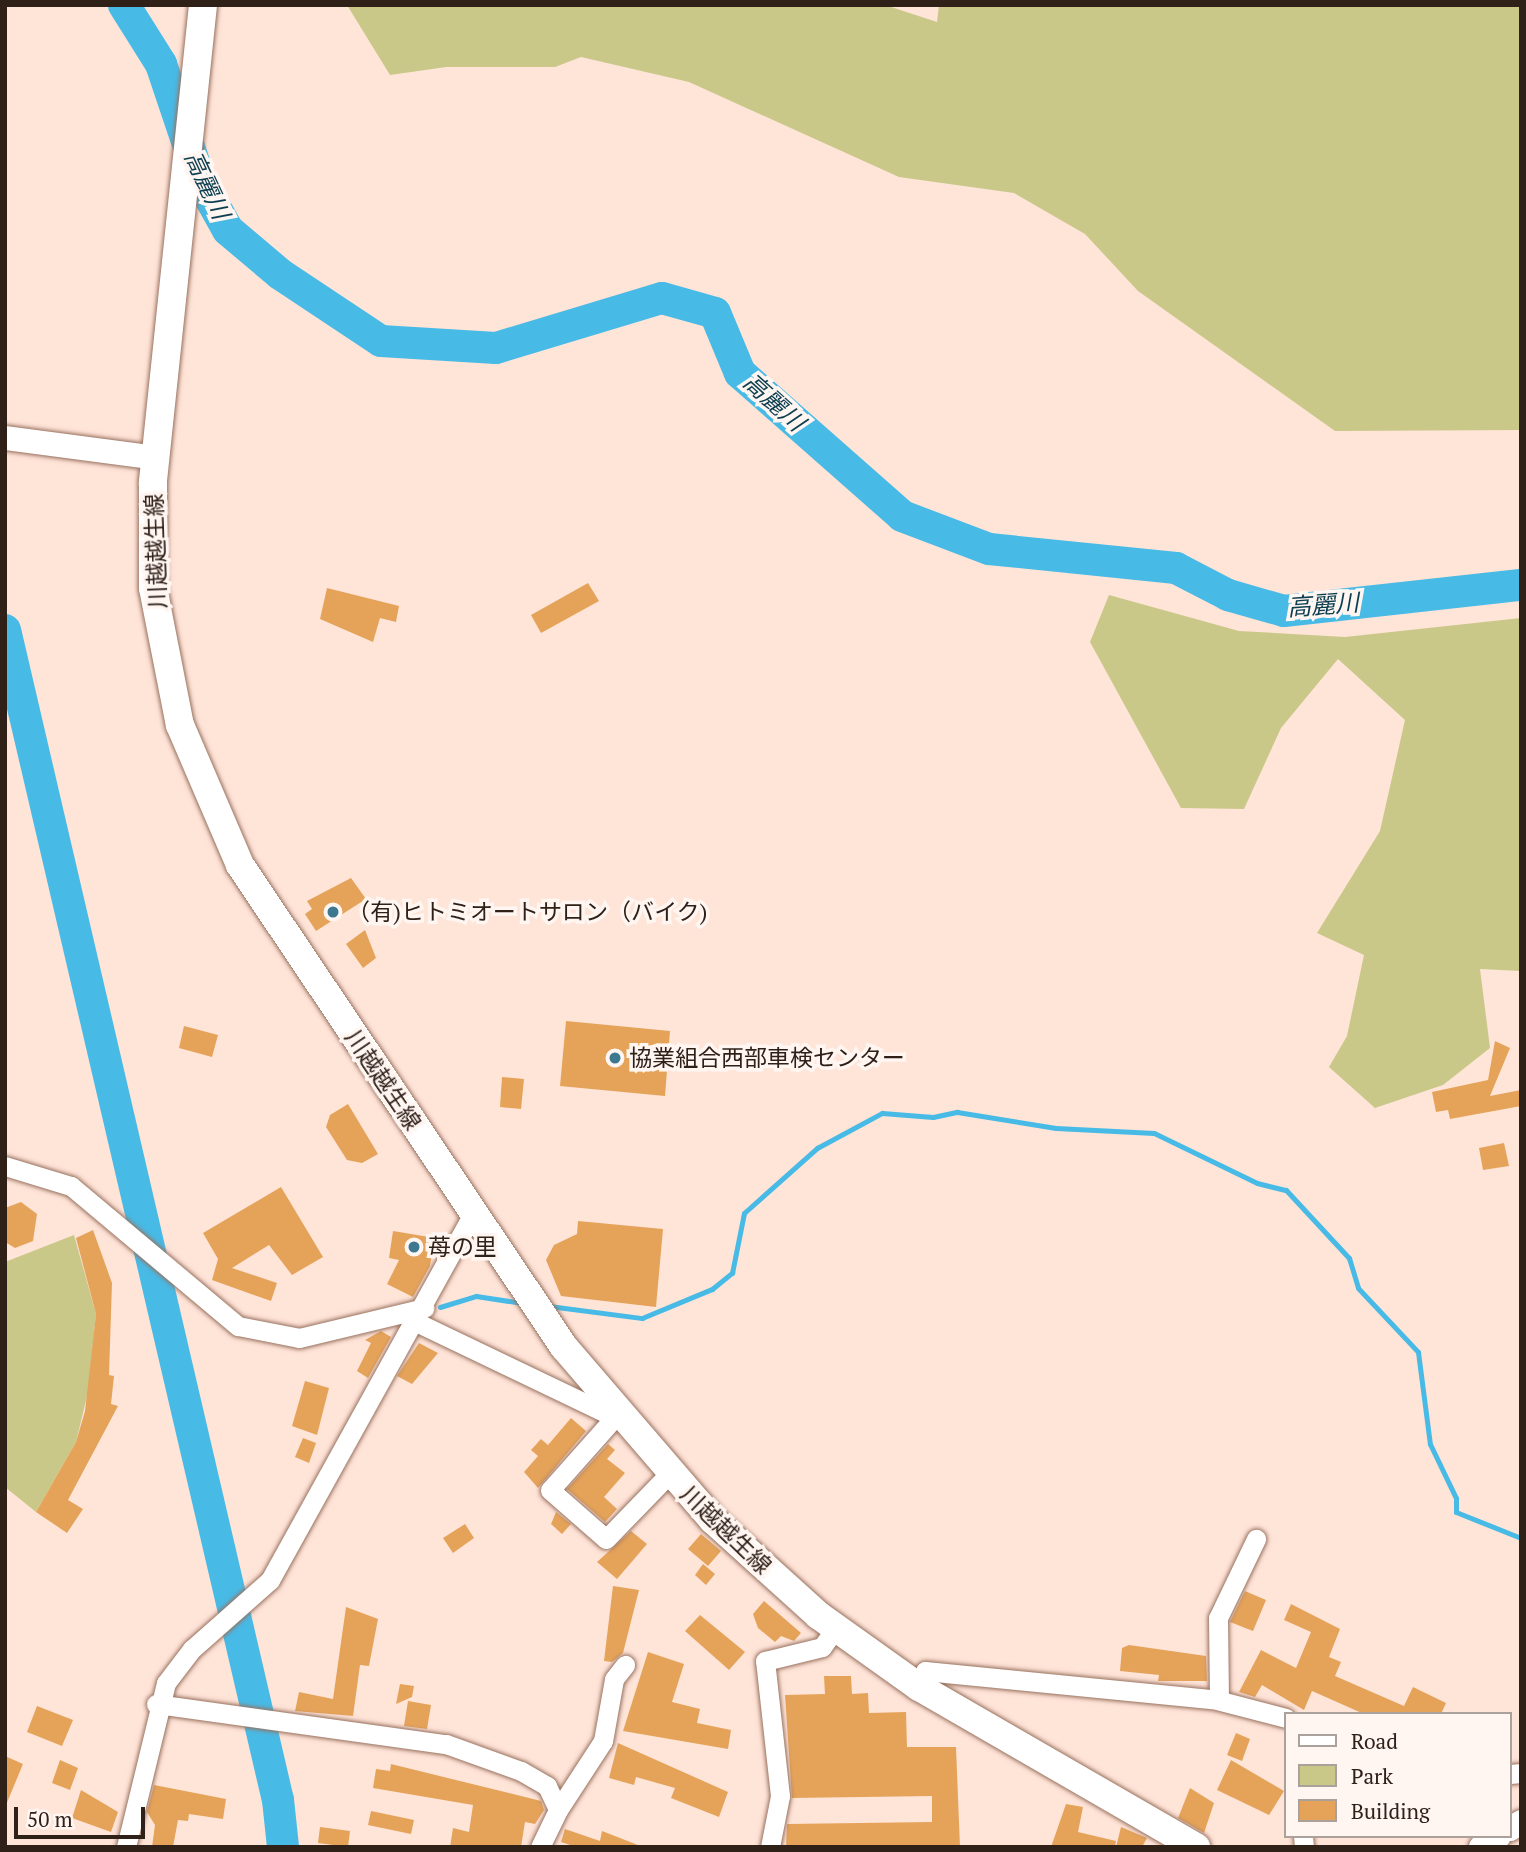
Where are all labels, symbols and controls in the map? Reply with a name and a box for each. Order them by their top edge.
water label: 高麗川 [179,146,235,224]
water label: 高麗川 [738,367,810,437]
street label: 川越越生線 [140,493,172,609]
water label: 高麗川 [1286,588,1360,622]
place label: （有)ヒトミオートサロン（バイク) [347,898,708,926]
marker: （有)ヒトミオートサロン（バイク) [325,904,341,920]
street label: 川越越生線 [339,1025,427,1135]
place label: 協業組合西部車検センター [629,1044,905,1072]
marker: 協業組合西部車検センター [607,1050,623,1066]
place label: 苺の里 [428,1233,497,1261]
marker: 苺の里 [406,1239,422,1255]
street label: 川越越生線 [675,1480,777,1580]
legend [1284,1712,1512,1838]
text: Road [1351,1727,1398,1755]
text: Park [1351,1762,1393,1790]
scale bar [18,1792,149,1836]
text: Building [1351,1797,1430,1825]
text: 50 m [27,1805,73,1833]

